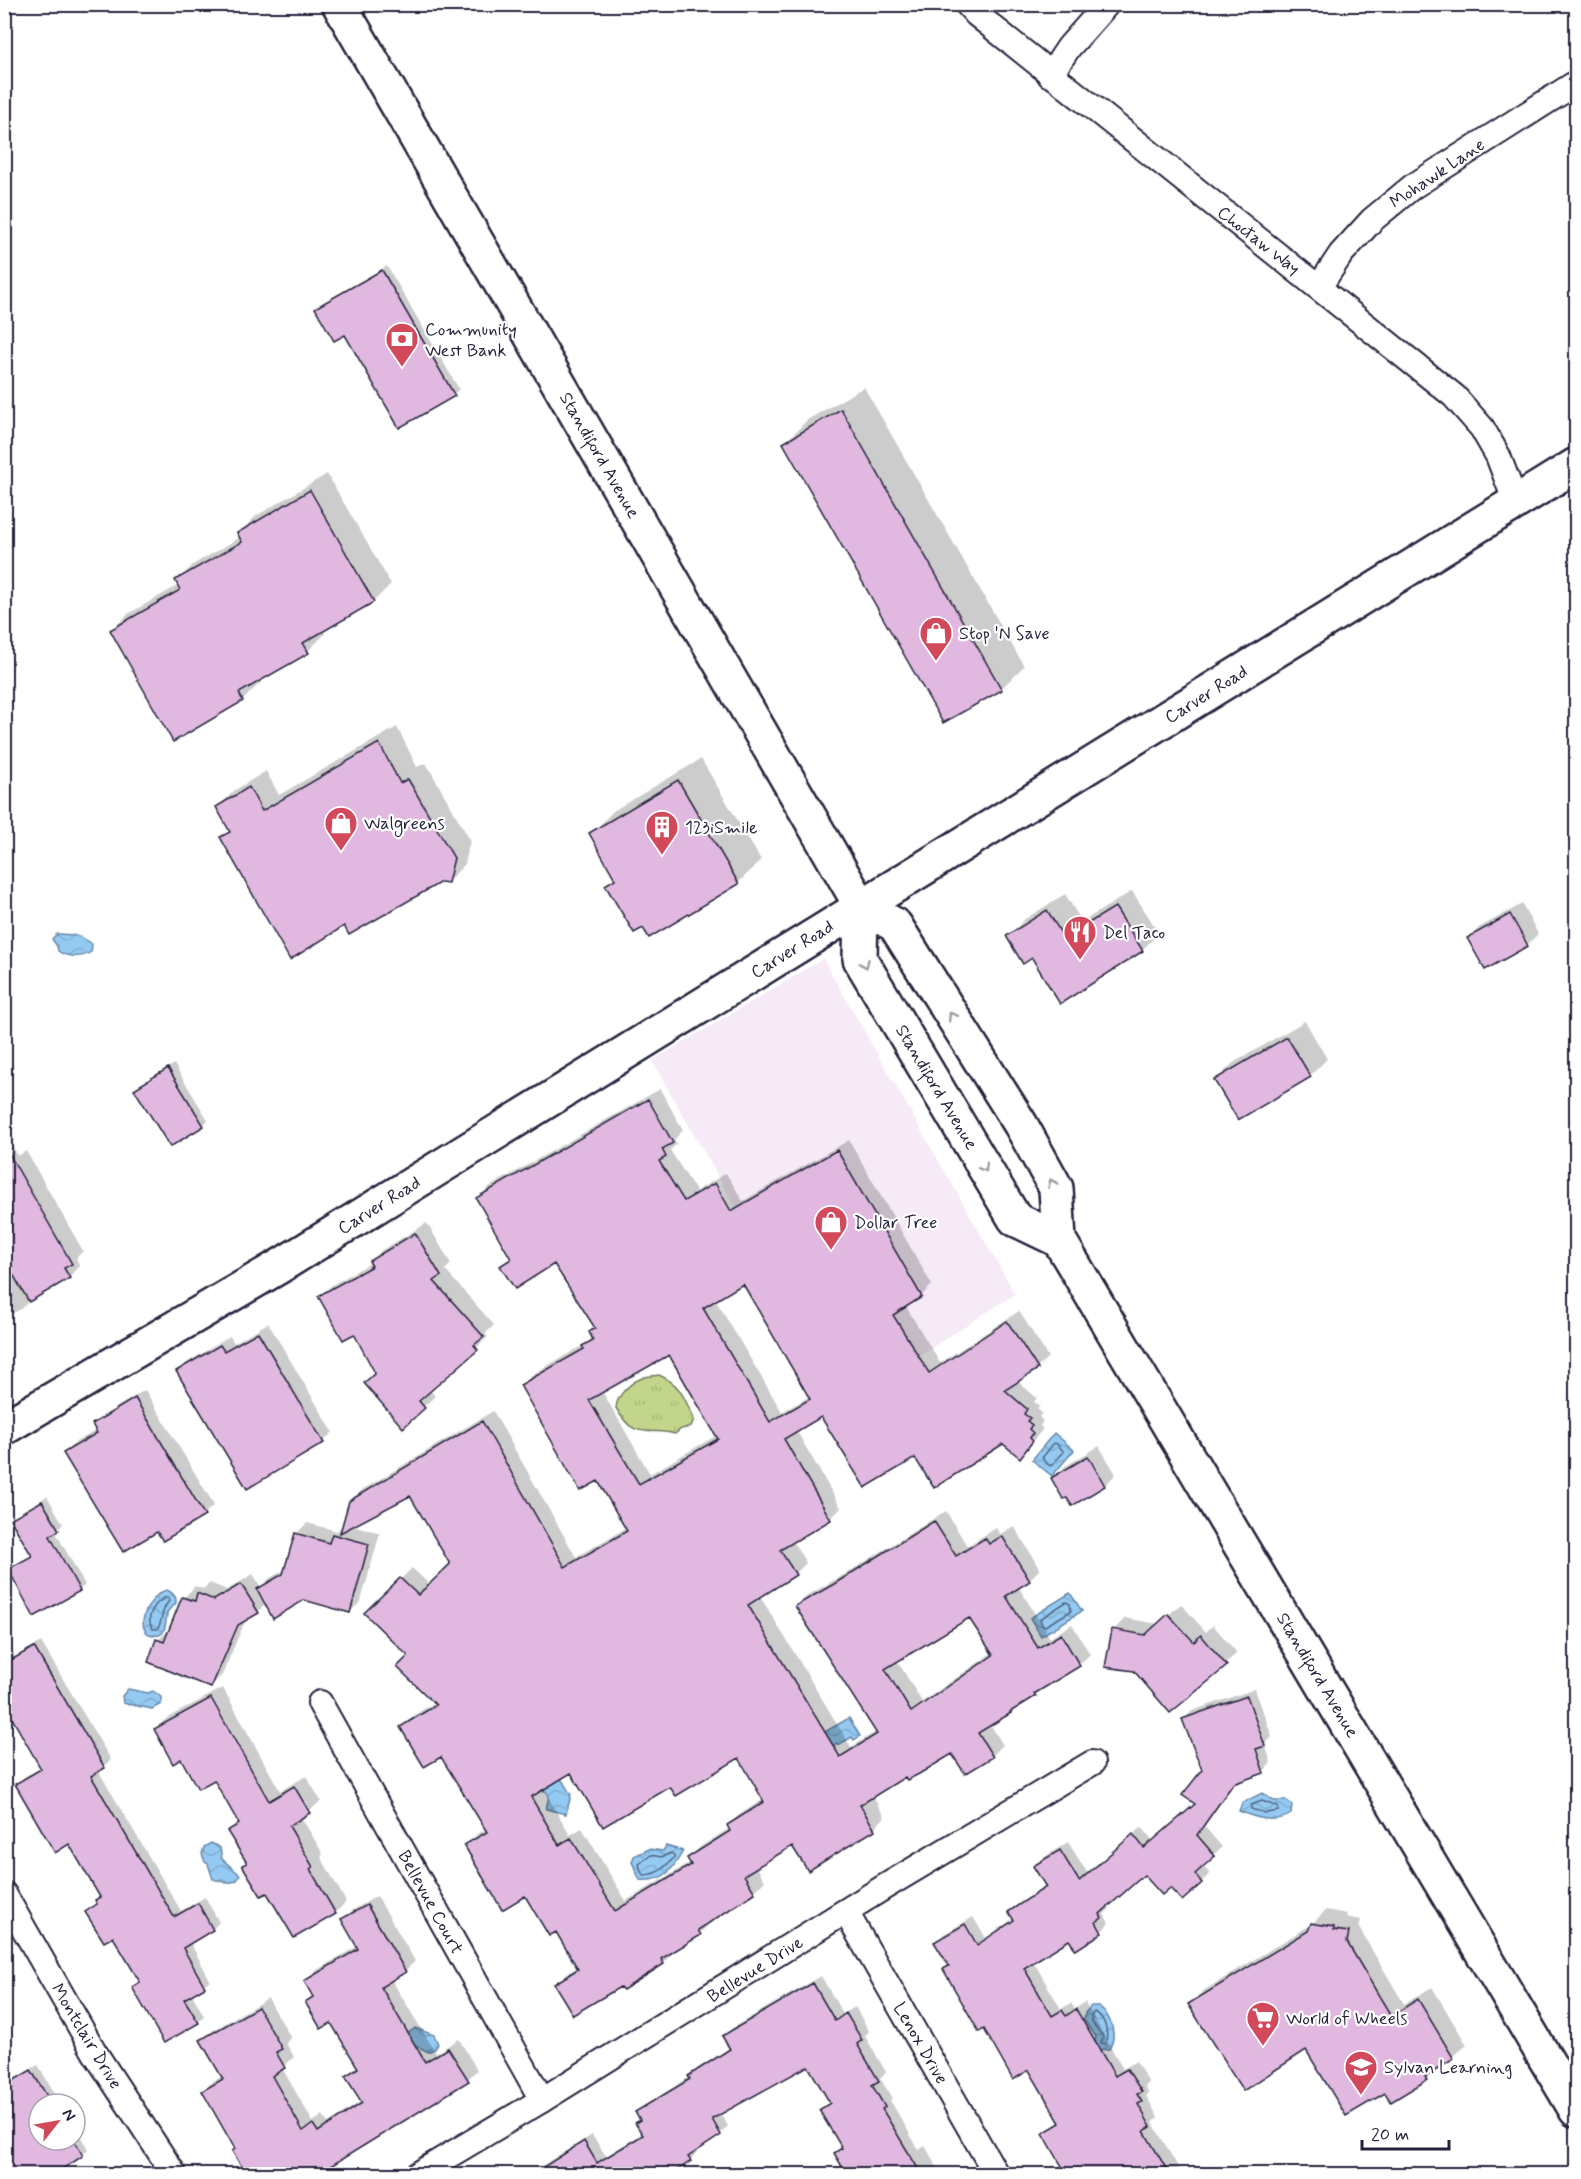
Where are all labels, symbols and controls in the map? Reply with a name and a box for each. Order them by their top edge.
street label: Mohawk Lane [1385,133,1490,215]
street label: Choctaw Way [1212,201,1305,281]
place label: Community West Bank [425,318,517,363]
bank icon: Community West Bank [384,321,420,368]
street label: Standiford Avenue [552,388,645,524]
shop icon: Stop 'N Save [918,615,954,662]
place label: Stop 'N Save [959,622,1050,646]
street label: Carver Road [1161,660,1252,730]
shop icon: Walgreens [323,805,359,852]
building icon: 123iSmile [644,809,680,856]
place label: Walgreens [364,812,445,837]
place label: 123iSmile [685,816,757,840]
restaurant icon: Del Taco [1062,914,1098,961]
street label: Carver Road [747,915,838,985]
place label: Del Taco [1103,921,1165,945]
one-way arrow [857,957,869,968]
one-way arrow [947,1012,959,1022]
street label: Standiford Avenue [888,1021,983,1156]
one-way arrow [977,1162,989,1172]
street label: Carver Road [334,1171,425,1241]
one-way arrow [1048,1178,1060,1189]
shop icon: Dollar Tree [813,1204,849,1251]
place label: Dollar Tree [854,1211,937,1235]
street label: Standiford Avenue [1269,1609,1364,1744]
street label: Bellevue Court [392,1846,469,1959]
street label: Bellevue Drive [703,1931,808,2009]
street label: Montclair Drive [45,1979,127,2094]
street label: Lenox Drive [887,1998,953,2089]
supermarket icon: World of Wheels [1245,2000,1281,2047]
place label: World of Wheels [1286,2007,1407,2031]
school or university icon: Sylvan Learning [1343,2049,1379,2096]
place label: Sylvan Learning [1384,2056,1512,2080]
north arrow [27,2092,87,2152]
text: N [57,2105,80,2125]
scale bar [1362,2113,1449,2151]
text: 20 m [1371,2123,1409,2147]

